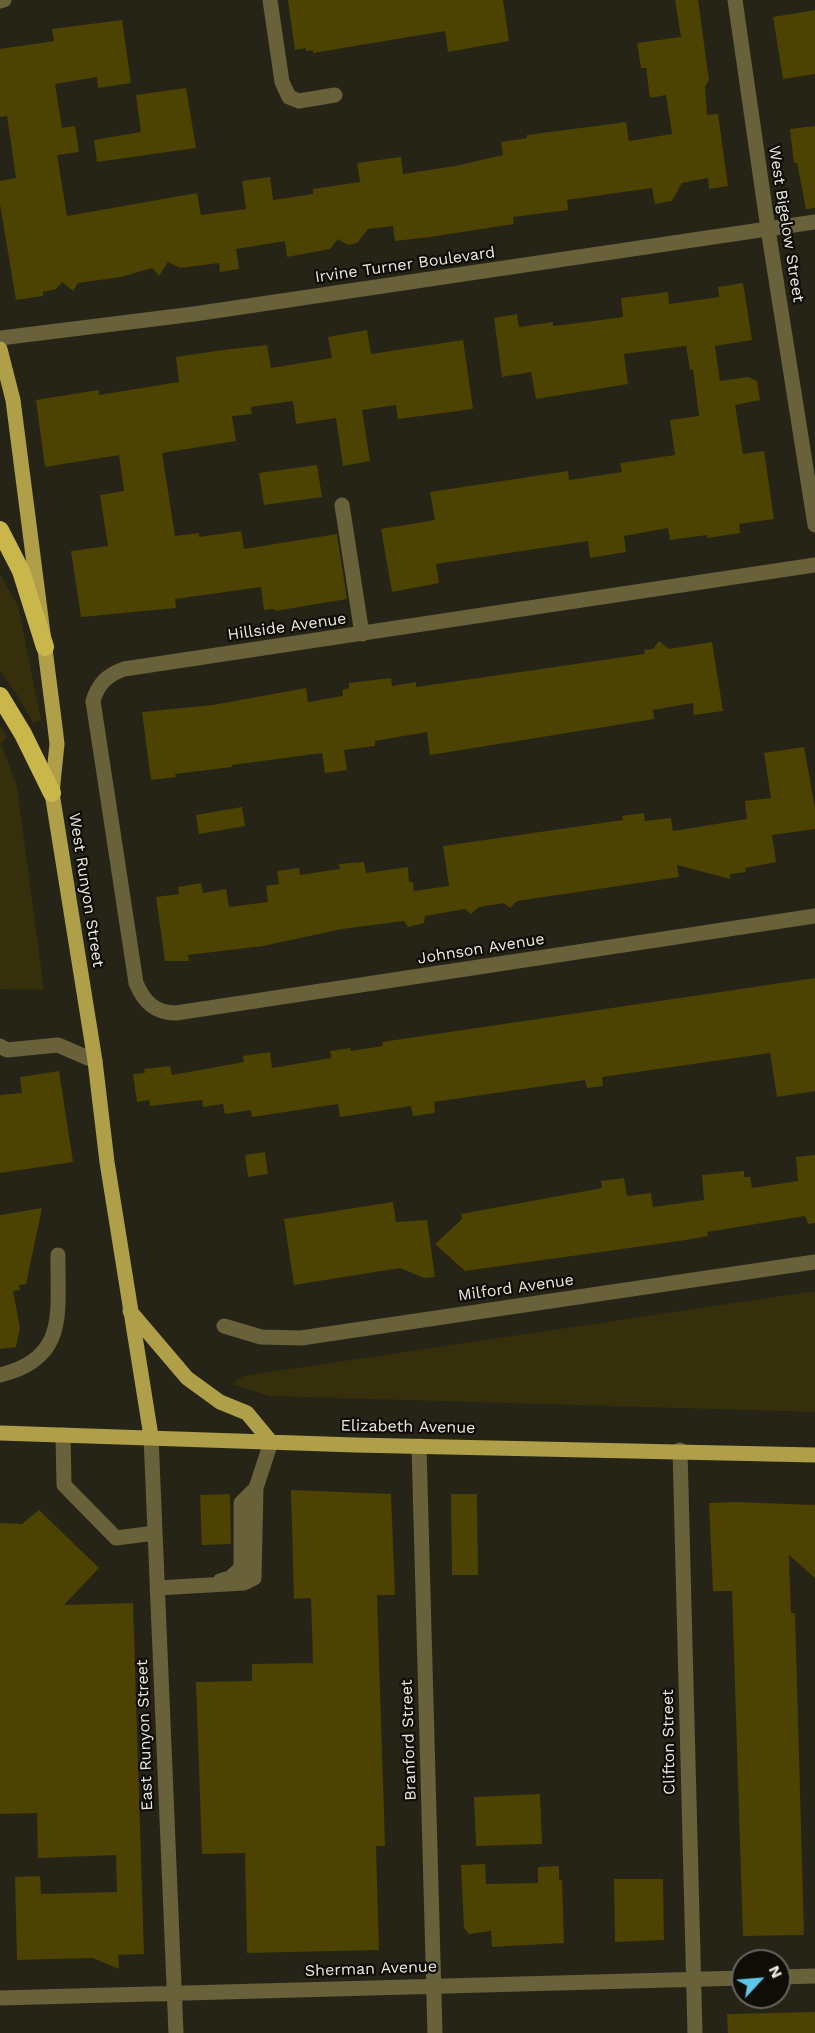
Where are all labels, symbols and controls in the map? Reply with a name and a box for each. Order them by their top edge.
street label: West Bigelow Street [764,144,808,304]
street label: Irvine Turner Boulevard [314,243,496,287]
street label: Hillside Avenue [226,609,348,645]
street label: West Runyon Street [64,811,108,969]
street label: Johnson Avenue [416,929,546,969]
street label: Milford Avenue [457,1270,575,1306]
street label: Elizabeth Avenue [341,1416,475,1438]
street label: East Runyon Street [133,1659,157,1811]
street label: Branford Street [397,1679,421,1801]
street label: Clifton Street [658,1689,680,1795]
north arrow [731,1949,791,2009]
street label: Sherman Avenue [305,1957,437,1981]
text: N [765,1962,787,1981]

